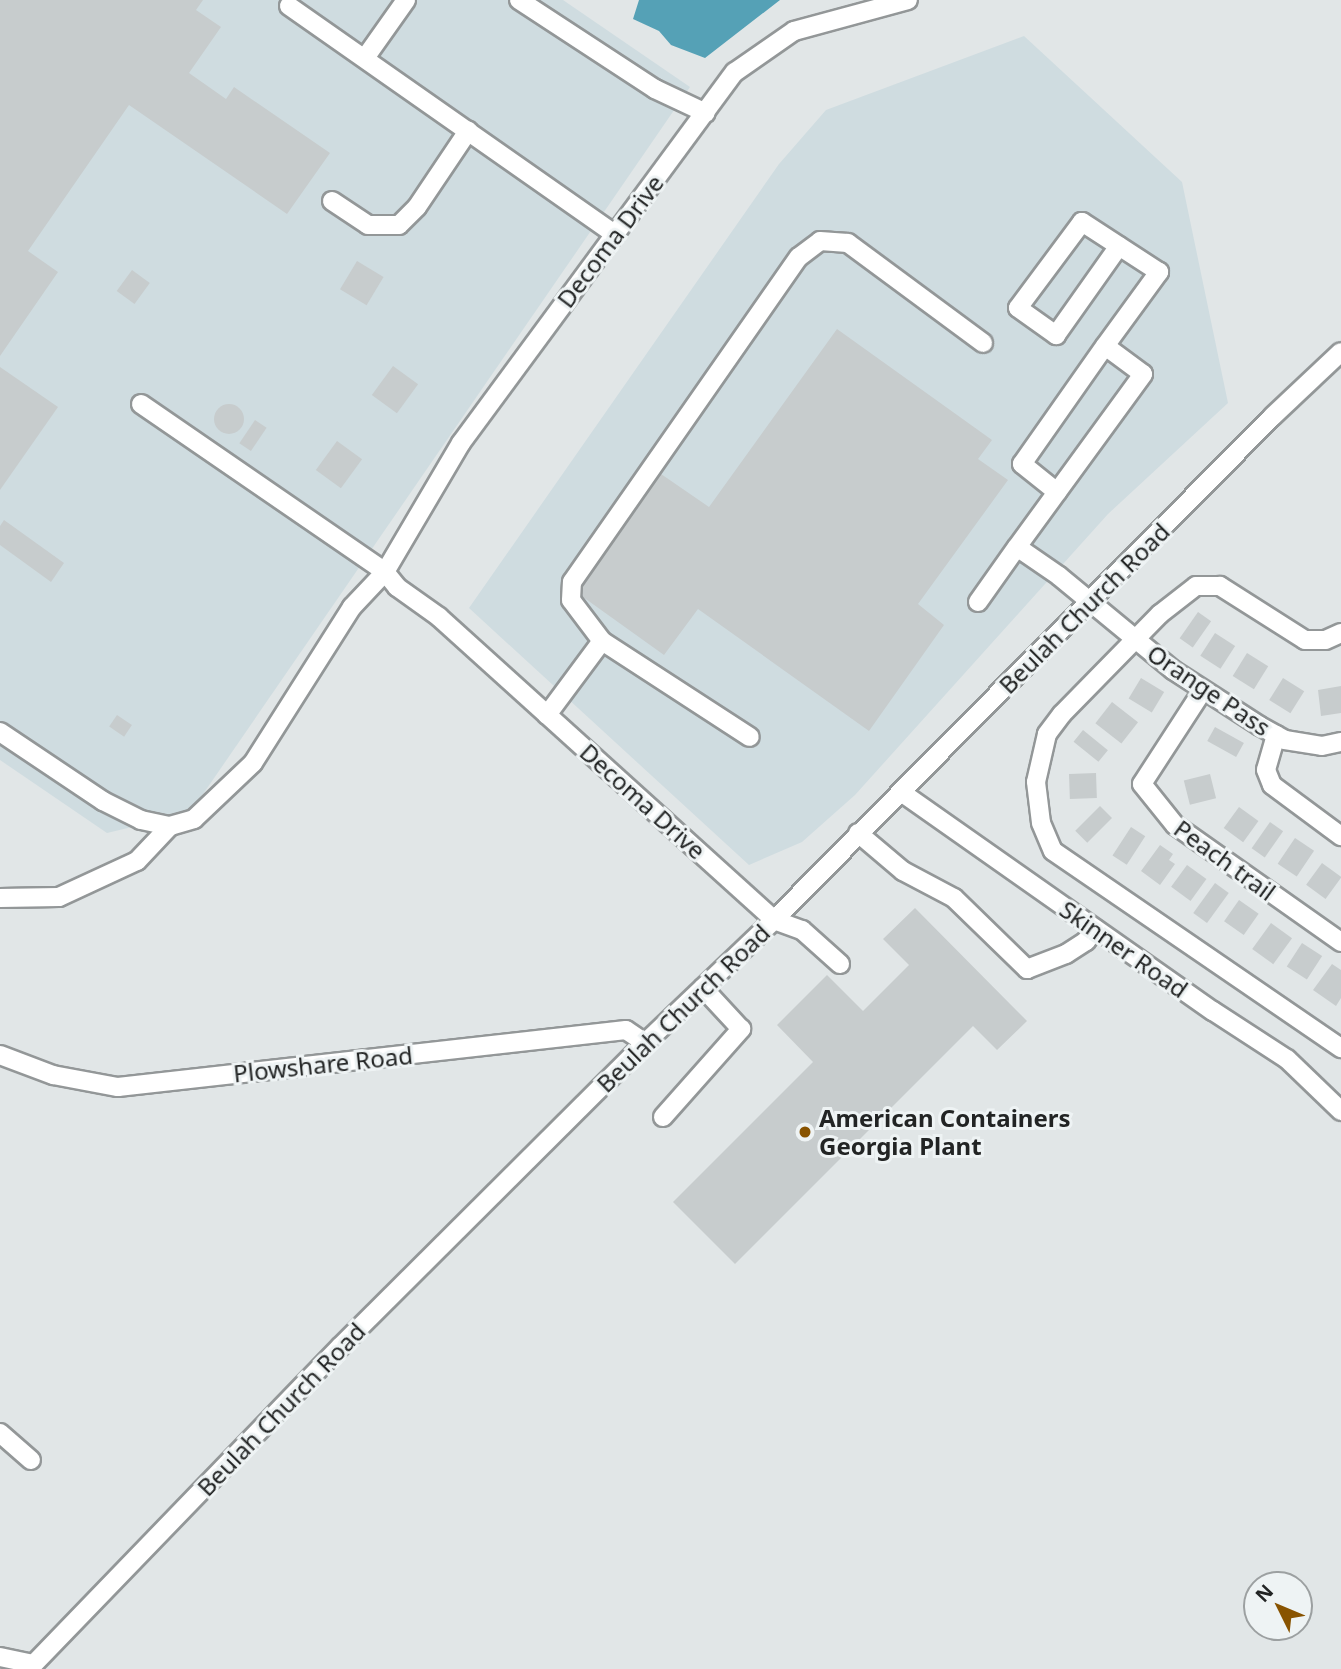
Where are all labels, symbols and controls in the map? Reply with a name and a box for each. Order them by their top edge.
street label: Decoma Drive [551,169,669,313]
street label: Beulah Church Road [993,517,1175,699]
street label: Orange Pass [1142,638,1276,742]
street label: Decoma Drive [574,737,712,865]
street label: Peach trail [1169,814,1281,906]
street label: Skinner Road [1055,894,1193,1004]
street label: Beulah Church Road [591,918,775,1098]
street label: Plowshare Road [232,1040,414,1088]
place label: American Containers Georgia Plant [819,1104,1071,1160]
marker: American Containers Georgia Plant [797,1124,813,1140]
street label: Beulah Church Road [191,1317,371,1501]
north arrow [1243,1571,1313,1641]
text: N [1249,1579,1279,1608]

